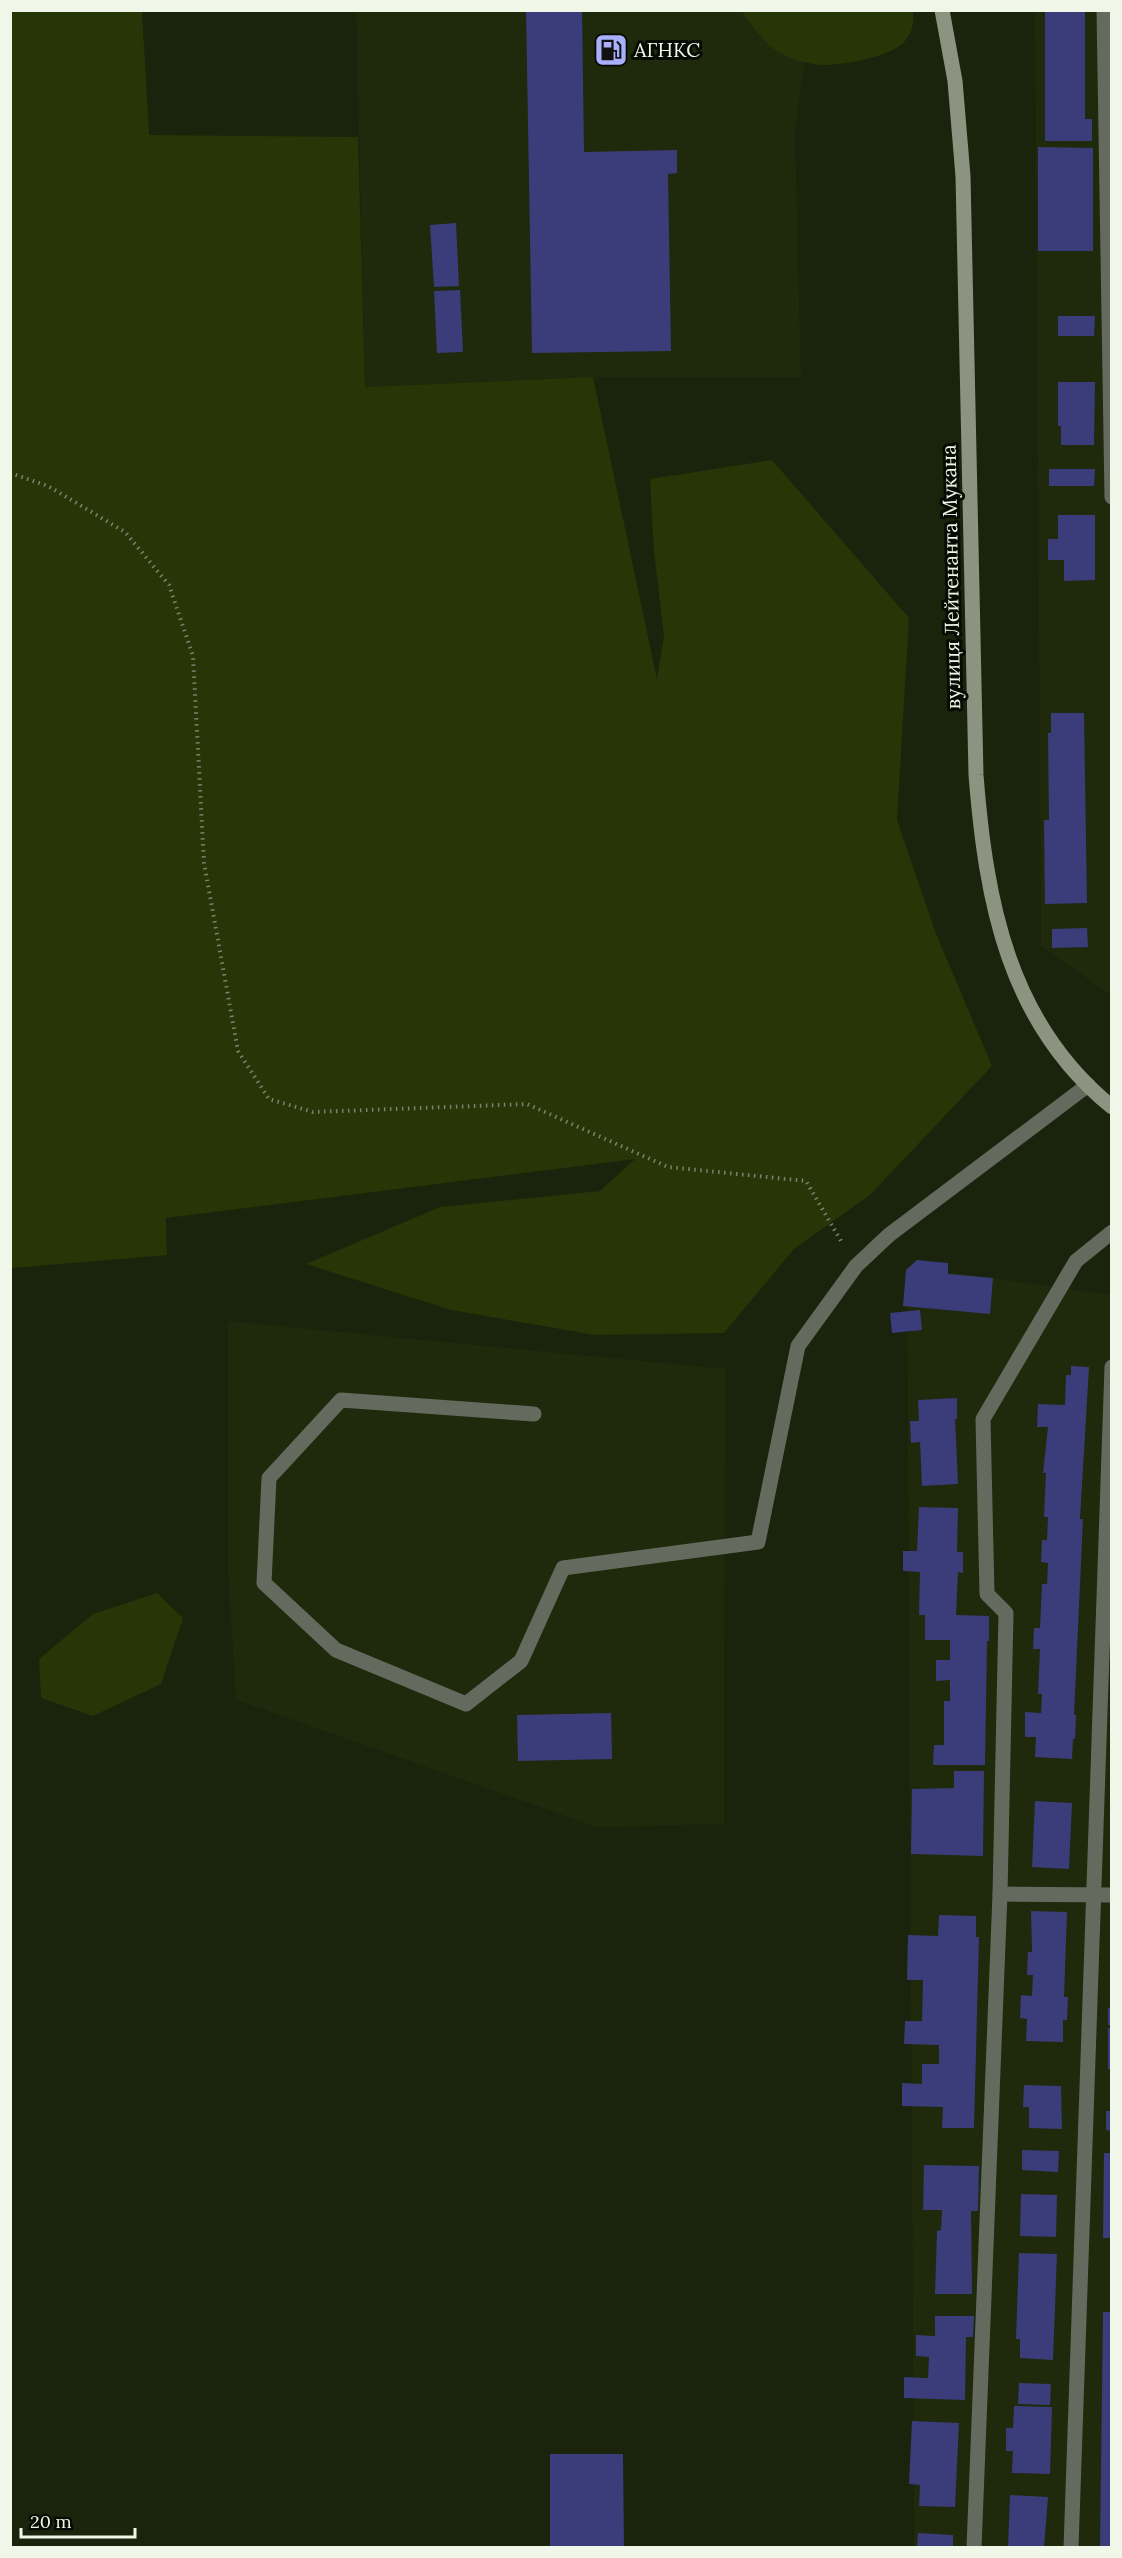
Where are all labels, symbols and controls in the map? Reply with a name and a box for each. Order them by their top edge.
fuel station icon: АГНКС [593,32,629,68]
place label: АГНКС [633,37,700,62]
street label: вулиця Лейтенанта Мукана [936,444,965,710]
scale bar [21,2501,135,2539]
text: 20 m [30,2510,72,2533]

